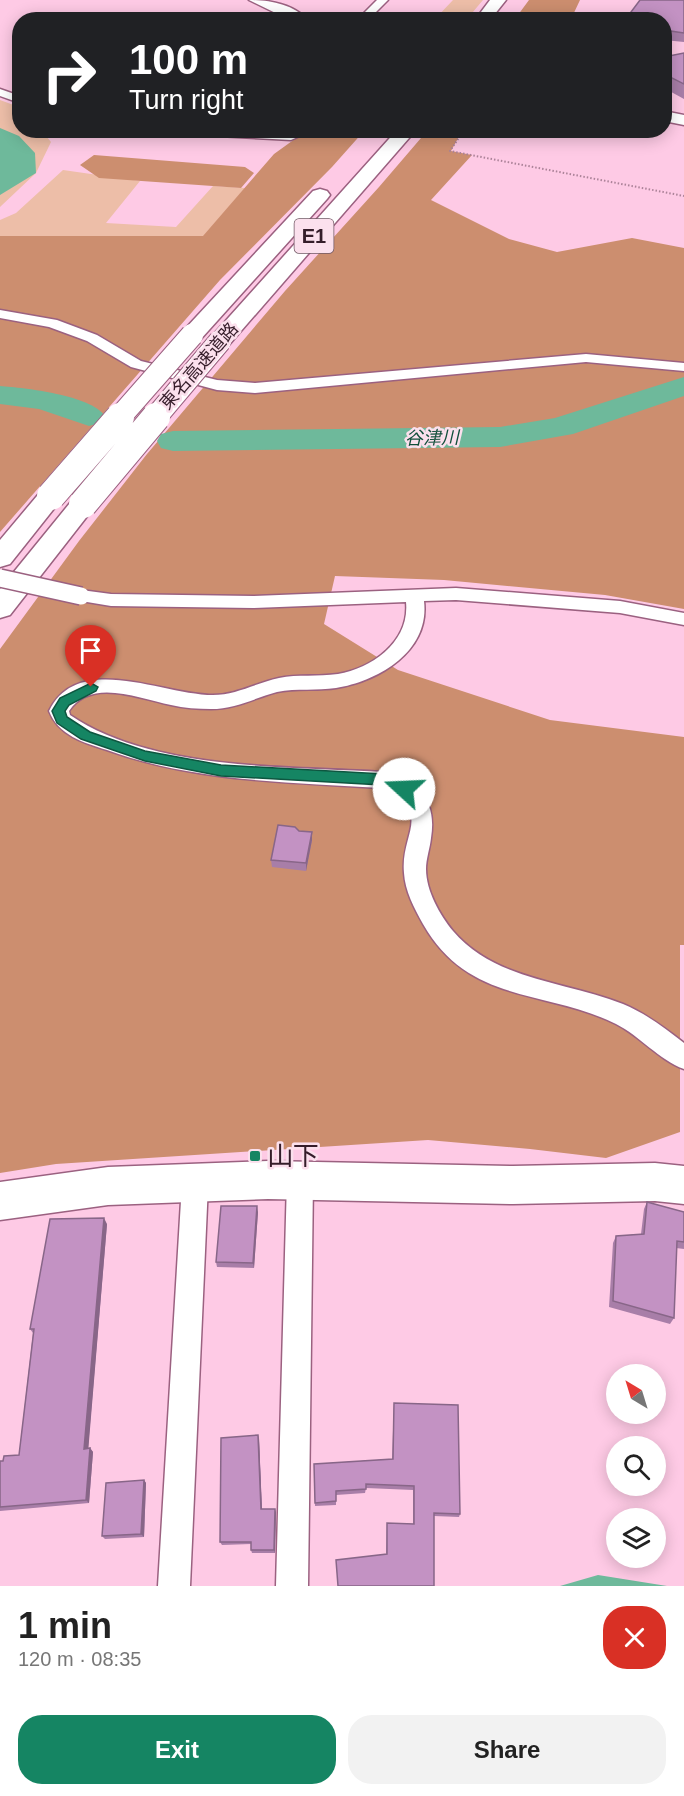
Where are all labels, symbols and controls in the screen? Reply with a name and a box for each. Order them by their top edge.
icon: right [30,36,108,114]
text: 100 m [129,36,248,83]
text: Turn right [129,85,244,115]
road number: E1 [294,219,334,253]
street label: 東名高速道路 [156,319,242,413]
water label: 谷津川 [405,427,461,448]
pin [65,625,116,687]
icon: arrive [74,634,107,667]
position arrow [372,757,436,821]
place label: 山下 [267,1141,319,1171]
marker: 山下 [248,1149,262,1163]
north arrow [606,1364,666,1424]
map controls [606,1364,666,1568]
button: search [606,1436,666,1496]
button: layers [606,1508,666,1568]
text: 1 min [18,1605,112,1646]
button: close [603,1606,666,1669]
text: 120 m · 08:35 [18,1648,141,1670]
button: Exit [18,1715,336,1784]
button: Share [348,1715,666,1784]

